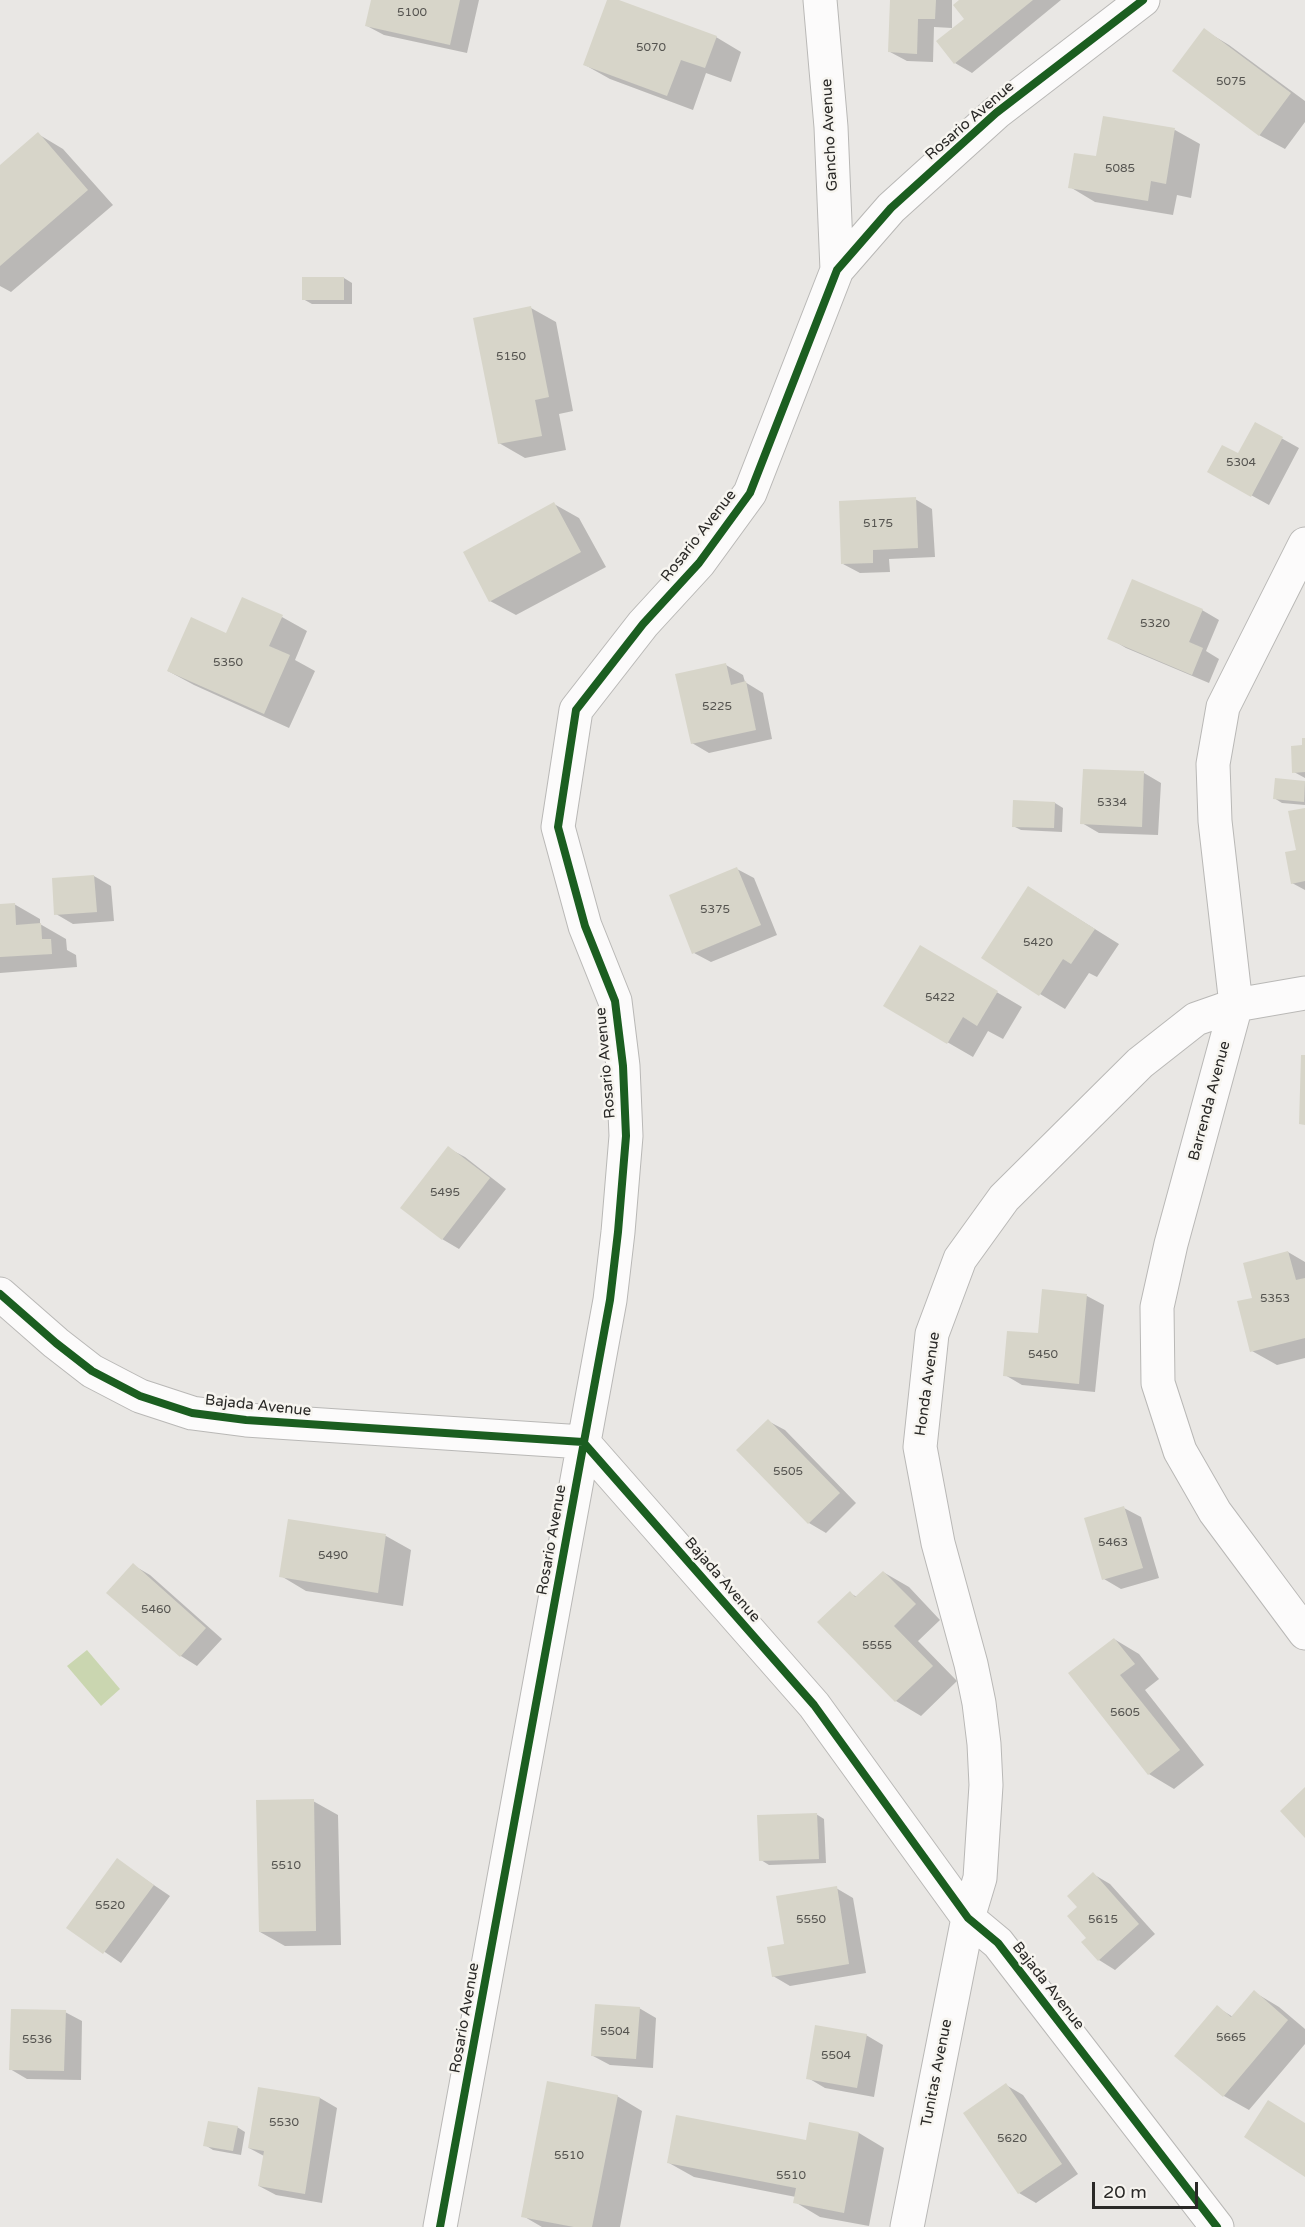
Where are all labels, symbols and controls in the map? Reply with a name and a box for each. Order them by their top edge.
house number: 5100 [397,6,427,20]
house number: 5070 [636,41,666,55]
house number: 5075 [1216,75,1246,89]
street label: Gancho Avenue [818,78,842,192]
street label: Rosario Avenue [922,78,1018,164]
house number: 5085 [1105,162,1135,176]
house number: 5150 [496,350,526,364]
house number: 5304 [1226,456,1256,470]
street label: Rosario Avenue [658,486,740,586]
house number: 5175 [863,517,893,531]
house number: 5320 [1140,617,1170,631]
house number: 5350 [213,656,243,670]
house number: 5225 [702,700,732,714]
house number: 5334 [1097,796,1127,810]
house number: 5375 [700,903,730,917]
house number: 5420 [1023,936,1053,950]
house number: 5422 [925,991,955,1005]
street label: Rosario Avenue [592,1007,620,1119]
street label: Barrenda Avenue [1185,1039,1235,1163]
house number: 5495 [430,1186,460,1200]
house number: 5353 [1260,1292,1290,1306]
street label: Honda Avenue [912,1331,944,1437]
house number: 5450 [1028,1348,1058,1362]
street label: Bajada Avenue [204,1391,312,1421]
house number: 5505 [773,1465,803,1479]
street label: Rosario Avenue [533,1483,571,1597]
street label: Bajada Avenue [680,1534,764,1626]
house number: 5463 [1098,1536,1128,1550]
house number: 5490 [318,1549,348,1563]
house number: 5460 [141,1603,171,1617]
house number: 5555 [862,1639,892,1653]
house number: 5605 [1110,1706,1140,1720]
house number: 5510 [271,1859,301,1873]
house number: 5520 [95,1899,125,1913]
house number: 5550 [796,1913,826,1927]
house number: 5615 [1088,1913,1118,1927]
street label: Bajada Avenue [1008,1938,1088,2034]
street label: Rosario Avenue [446,1961,484,2075]
street label: Tunitas Avenue [918,2018,956,2128]
house number: 5504 [600,2025,630,2039]
house number: 5665 [1216,2031,1246,2045]
house number: 5536 [22,2033,52,2047]
house number: 5504 [821,2049,851,2063]
house number: 5530 [269,2116,299,2130]
house number: 5620 [997,2132,1027,2146]
house number: 5510 [554,2149,584,2163]
house number: 5510 [776,2169,806,2183]
scale bar [1095,2170,1202,2208]
text: 20 m [1103,2181,1147,2203]

